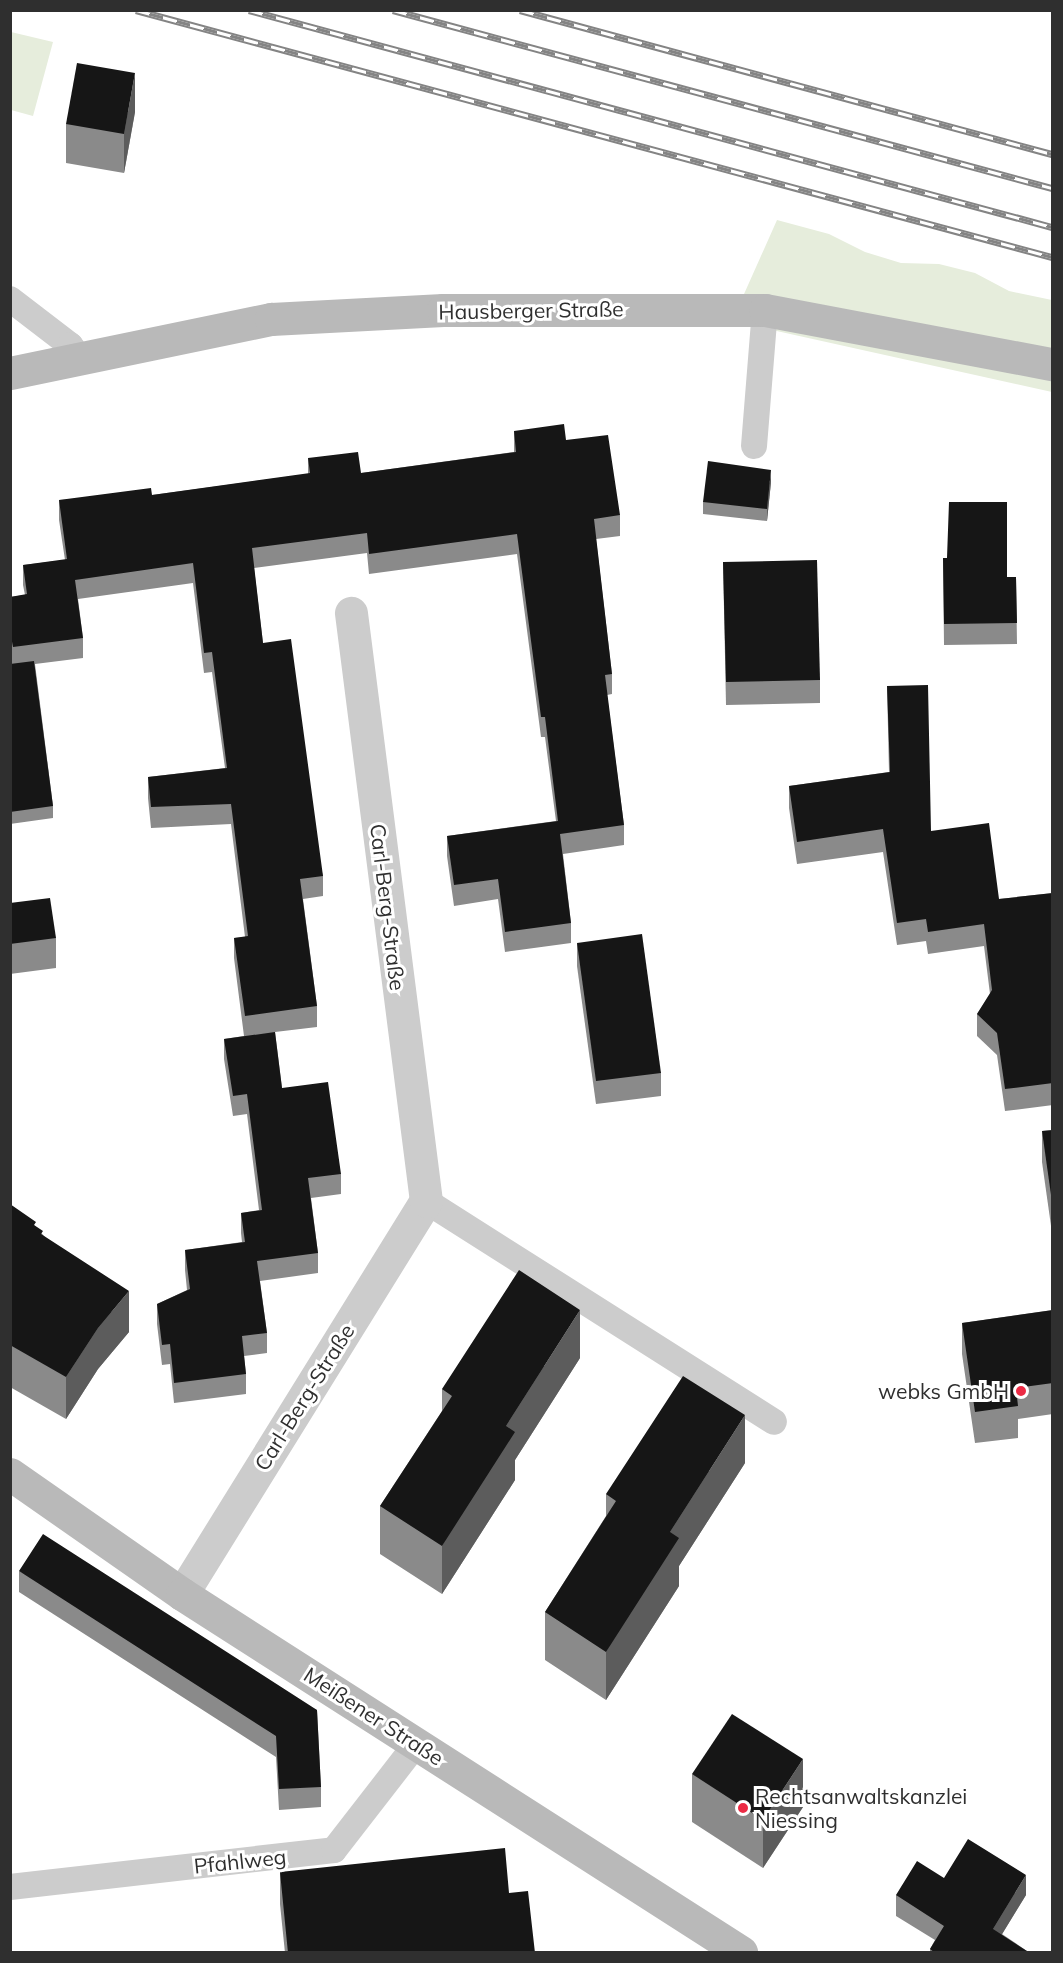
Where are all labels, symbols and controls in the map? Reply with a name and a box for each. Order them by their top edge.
street label: Hausberger Straße [438,296,624,324]
street label: Carl-Berg-Straße [365,822,411,992]
street label: Carl-Berg-Straße [249,1319,359,1475]
place label: webks GmbH [878,1378,1009,1404]
marker: webks GmbH [1014,1384,1028,1398]
street label: Meißener Straße [300,1662,448,1770]
place label: Rechtsanwaltskanzlei Niessing [755,1783,967,1833]
marker: Rechtsanwaltskanzlei Niessing [736,1801,750,1815]
street label: Pfahlweg [193,1844,287,1878]

